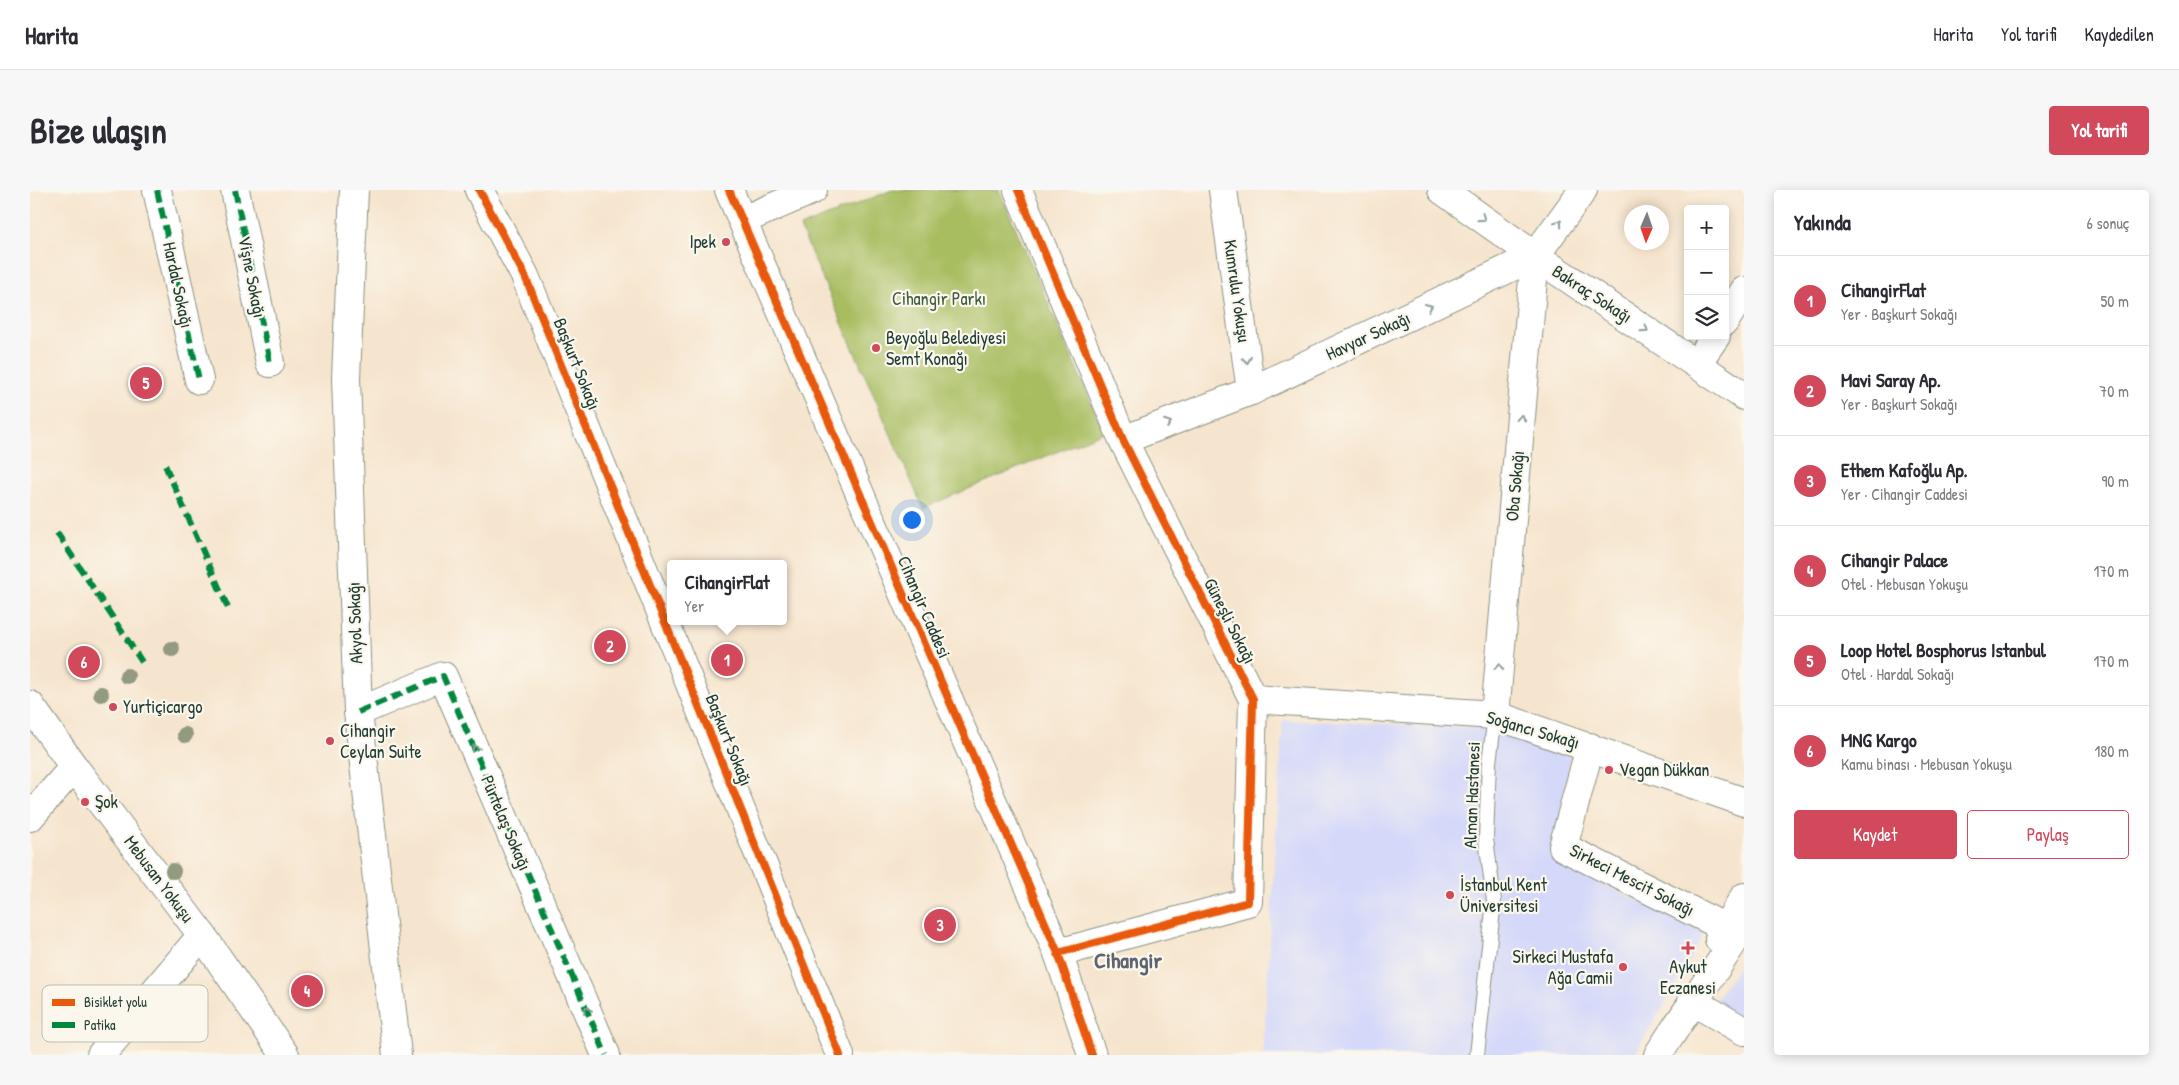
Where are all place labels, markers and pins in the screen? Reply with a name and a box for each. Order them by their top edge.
place label: Ipek [689,229,717,254]
marker: Ipek [720,236,732,248]
place label: Beyoğlu Belediyesi Semt Konağı [886,325,1006,371]
marker: Beyoğlu Belediyesi Semt Konağı [870,342,882,354]
pin: 5 [130,364,162,402]
pin: 2 [594,627,626,665]
pin: 1 [711,641,743,679]
pin: 6 [68,643,100,681]
place label: Yurtiçicargo [123,694,203,719]
marker: Yurtiçicargo [107,701,119,713]
place label: Cihangir Ceylan Suite [340,718,422,764]
marker: Cihangir Ceylan Suite [324,735,336,747]
place label: Vegan Dükkan [1619,757,1710,782]
marker: Vegan Dükkan [1603,764,1615,776]
place label: Şok [95,789,119,814]
marker: Şok [79,796,91,808]
place label: İstanbul Kent Üniversitesi [1460,872,1548,918]
marker: İstanbul Kent Üniversitesi [1444,889,1456,901]
pin: 3 [924,906,956,944]
marker: Aykut Eczanesi [1682,942,1694,954]
place label: Sirkeci Mustafa Ağa Camii [1512,944,1613,990]
place label: Aykut Eczanesi [1660,954,1716,1000]
marker: Sirkeci Mustafa Ağa Camii [1617,961,1629,973]
pin: 4 [291,972,323,1010]

